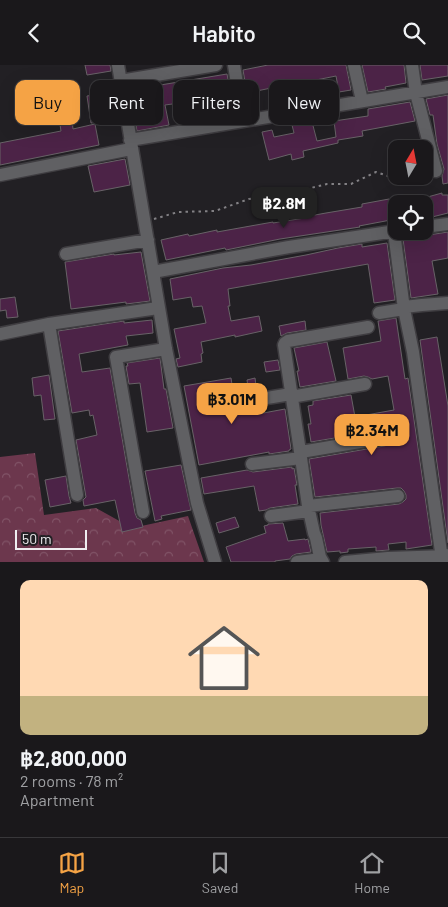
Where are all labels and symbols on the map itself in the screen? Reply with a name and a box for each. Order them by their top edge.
north arrow [388,140,432,185]
pin: ฿2.8M [249,186,319,229]
pin: ฿3.01M [191,383,273,425]
pin: ฿2.34M [331,413,413,456]
scale bar [15,527,88,550]

